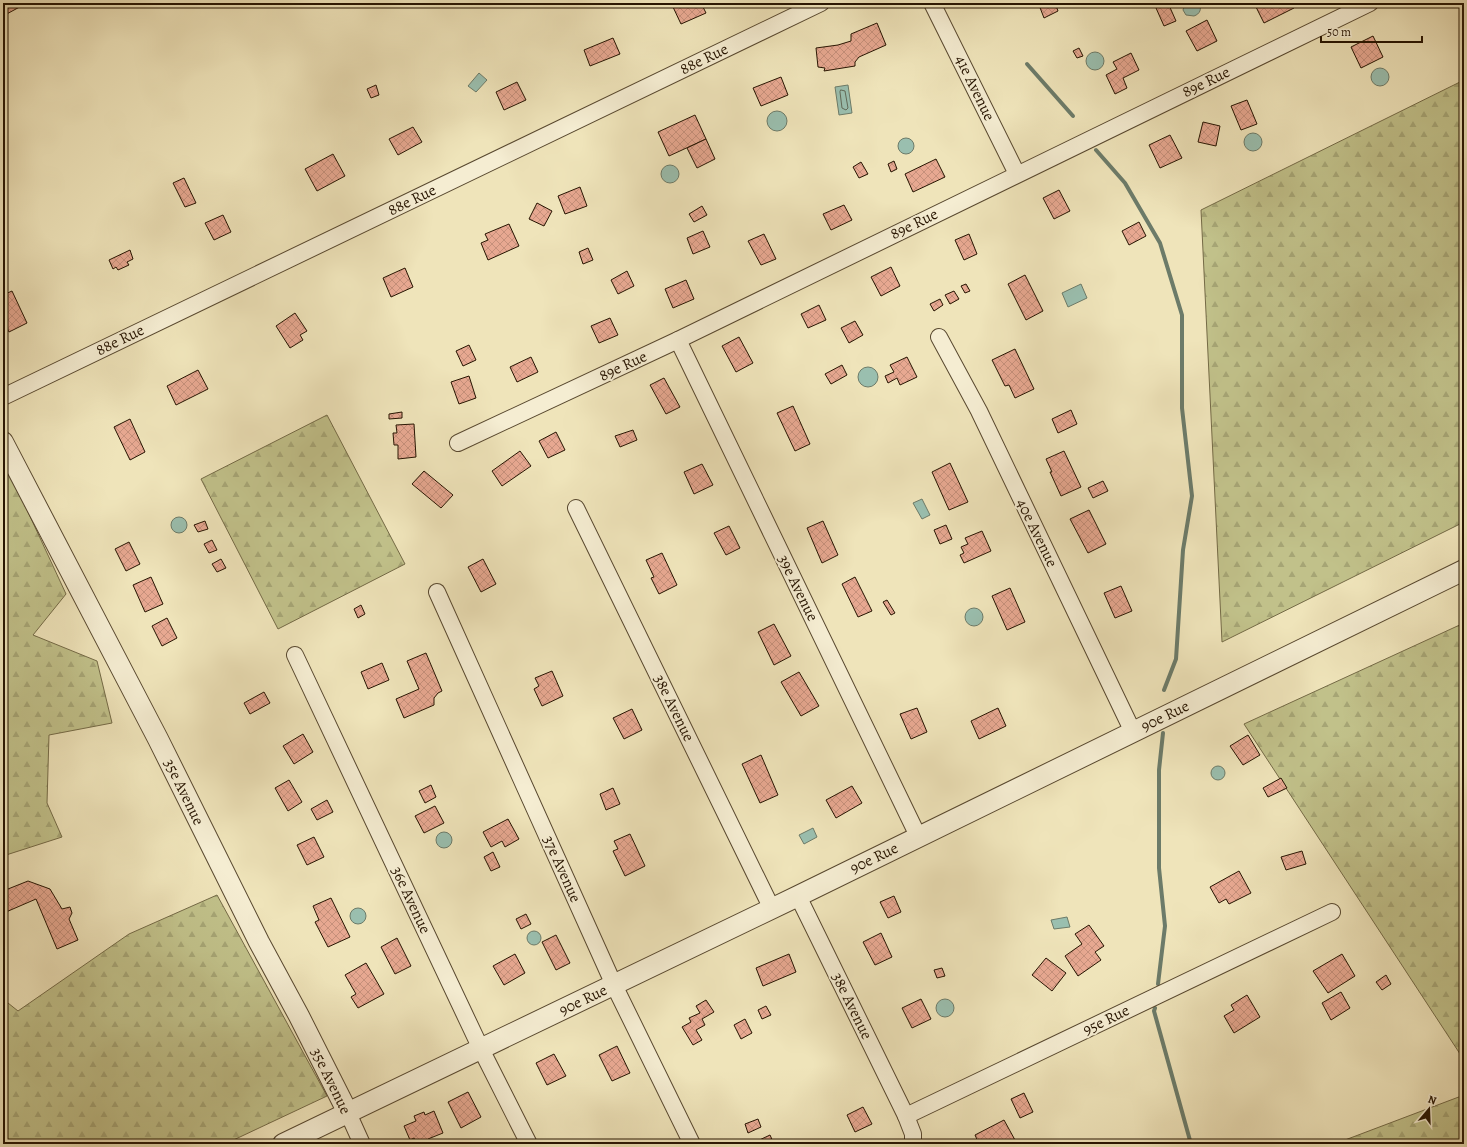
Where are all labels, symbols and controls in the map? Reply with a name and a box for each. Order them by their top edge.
scale bar [1321,18,1422,44]
text: 50 m [1327,24,1351,40]
street label: 88e Rue [676,38,732,80]
street label: 41e Avenue [950,51,1000,125]
street label: 89e Rue [1178,61,1234,103]
street label: 88e Rue [384,179,440,221]
street label: 89e Rue [886,203,942,245]
street label: 88e Rue [92,319,148,361]
street label: 89e Rue [595,345,651,387]
street label: 40e Avenue [1011,495,1063,571]
street label: 39e Avenue [772,551,824,625]
street label: 38e Avenue [648,671,700,745]
street label: 90e Rue [1137,695,1193,737]
street label: 35e Avenue [158,755,210,829]
street label: 37e Avenue [537,832,587,906]
street label: 90e Rue [846,837,902,879]
street label: 36e Avenue [386,863,436,937]
street label: 38e Avenue [826,969,878,1043]
street label: 90e Rue [555,979,611,1021]
street label: 95e Rue [1079,999,1133,1041]
street label: 35e Avenue [305,1044,357,1118]
north arrow [1409,1089,1449,1129]
text: N [1426,1092,1438,1108]

